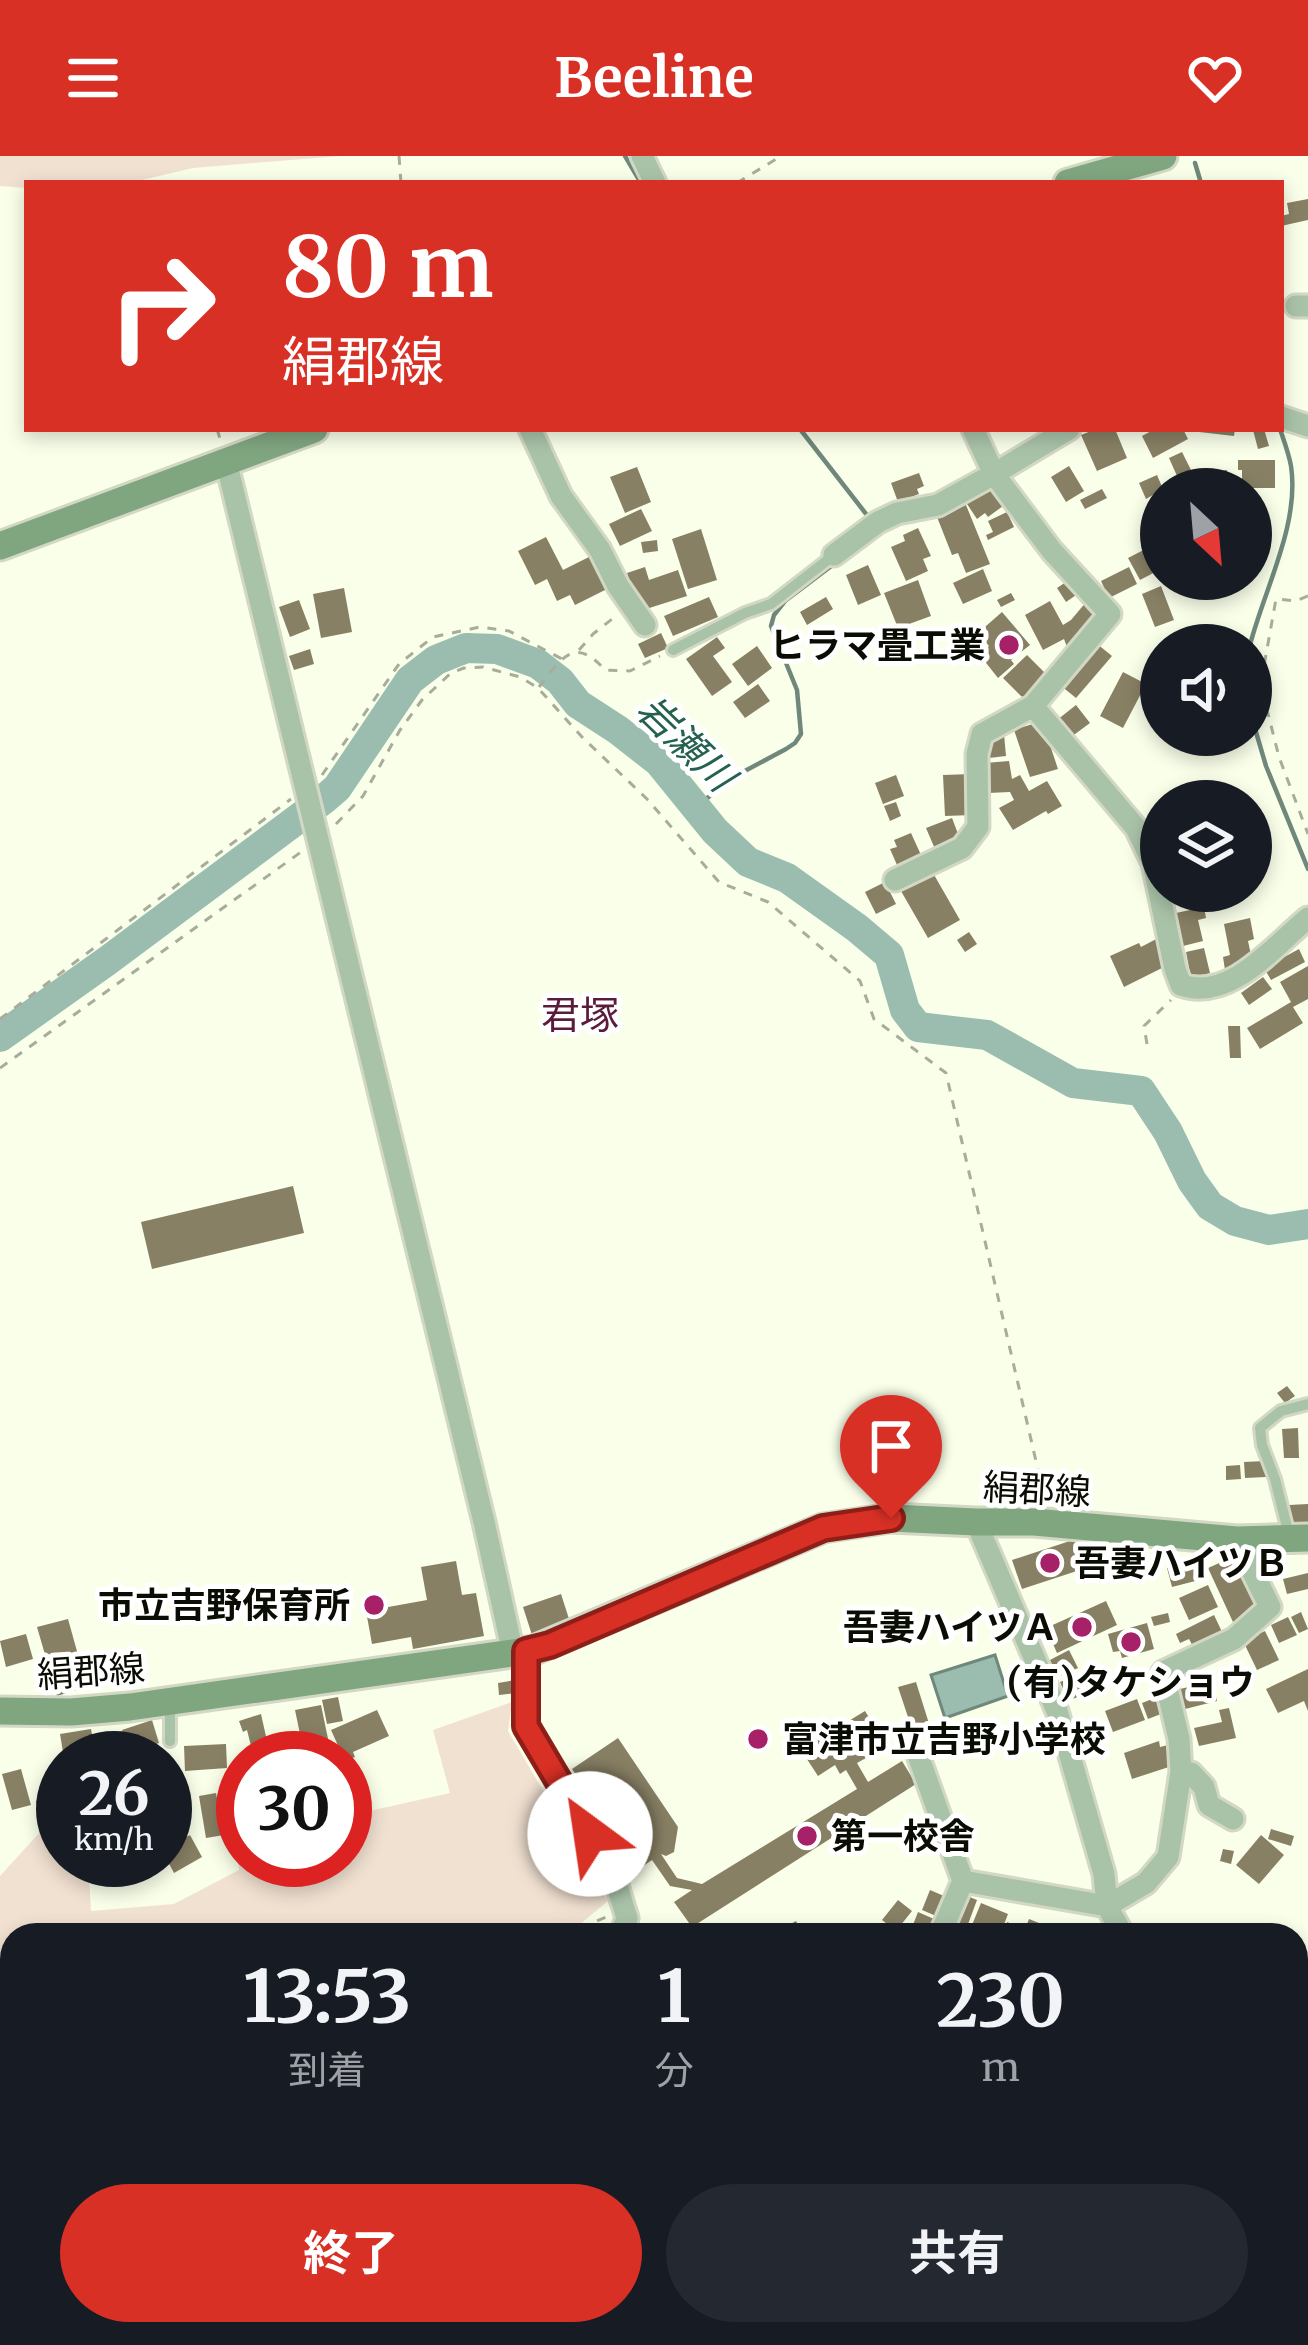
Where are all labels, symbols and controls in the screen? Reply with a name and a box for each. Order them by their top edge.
text: Beeline [554,44,754,112]
icon: menu [60,45,126,111]
icon: heart [1182,45,1248,111]
text: 80 m [282,214,494,320]
icon: right [84,228,240,384]
text: 絹郡線 [282,328,444,396]
north arrow [1140,468,1272,600]
map controls [1140,468,1272,912]
place label: ヒラマ畳工業 [769,623,985,668]
button: sound [1140,624,1272,756]
marker: ヒラマ畳工業 [996,632,1022,658]
water label: 岩瀬川 [627,685,748,804]
button: layers [1140,780,1272,912]
district label: 君塚 [541,991,619,1040]
pin [840,1395,942,1518]
icon: arrive [858,1413,924,1479]
street label: 絹郡線 [982,1464,1092,1515]
place label: 吾妻ハイツＢ [1074,1541,1289,1586]
marker: 吾妻ハイツＢ [1037,1550,1063,1576]
place label: 市立吉野保育所 [98,1583,350,1628]
marker: 市立吉野保育所 [361,1592,387,1618]
place label: 吾妻ハイツＡ [843,1605,1058,1650]
marker: 吾妻ハイツＡ [1069,1614,1095,1640]
marker: (有)タケショウ [1118,1629,1144,1655]
street label: 絹郡線 [36,1645,146,1698]
place label: (有)タケショウ [1007,1660,1255,1705]
place label: 富津市立吉野小学校 [782,1717,1106,1762]
marker: 富津市立吉野小学校 [745,1726,771,1752]
speed limit sign: 30 [216,1731,372,1887]
text: 26 [78,1756,150,1831]
position arrow [527,1771,653,1897]
place label: 第一校舎 [831,1814,975,1859]
text: km/h [74,1820,154,1858]
marker: 第一校舎 [794,1823,820,1849]
text: 13:53 [243,1951,411,2042]
text: 1 [657,1951,691,2042]
text: 230 [936,1955,1065,2046]
text: m [981,2043,1020,2092]
text: 到着 [288,2046,366,2095]
text: 分 [654,2046,693,2095]
button: 終了 [60,2184,642,2322]
button: 共有 [666,2184,1248,2322]

